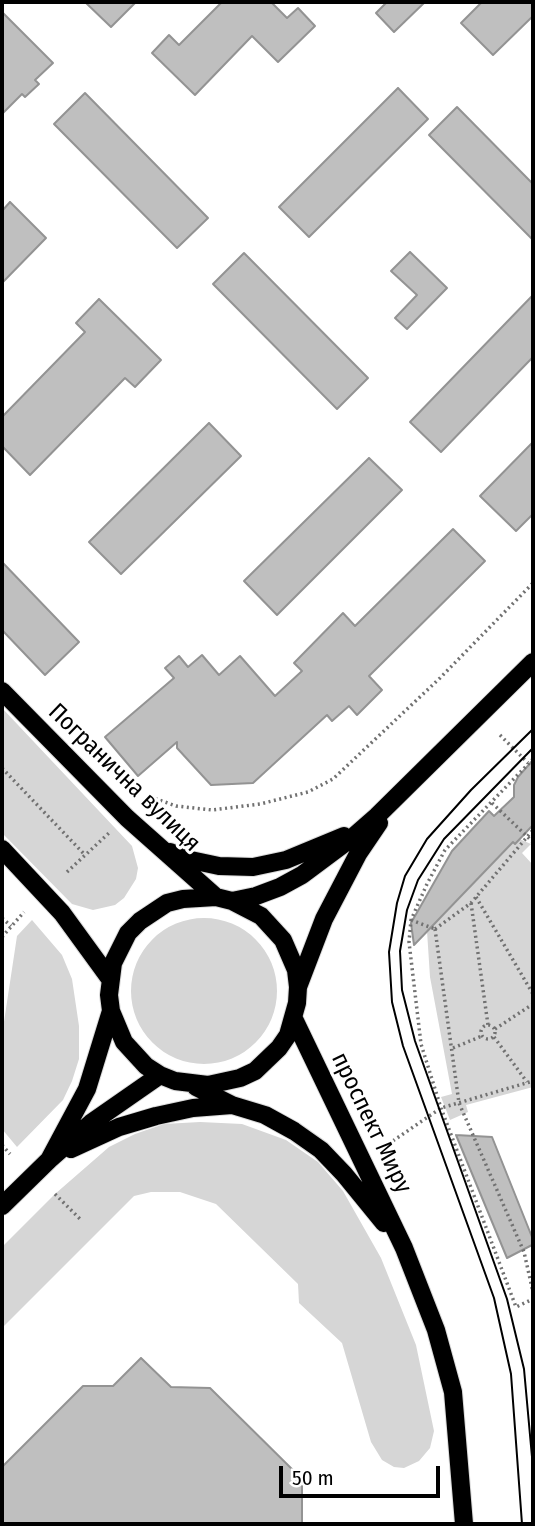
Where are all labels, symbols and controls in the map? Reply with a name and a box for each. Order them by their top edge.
street label: Погранична вулиця [42,698,206,858]
street label: проспект Миру [325,1048,417,1198]
scale bar [283,1452,444,1496]
text: 50 m [292,1465,334,1491]

